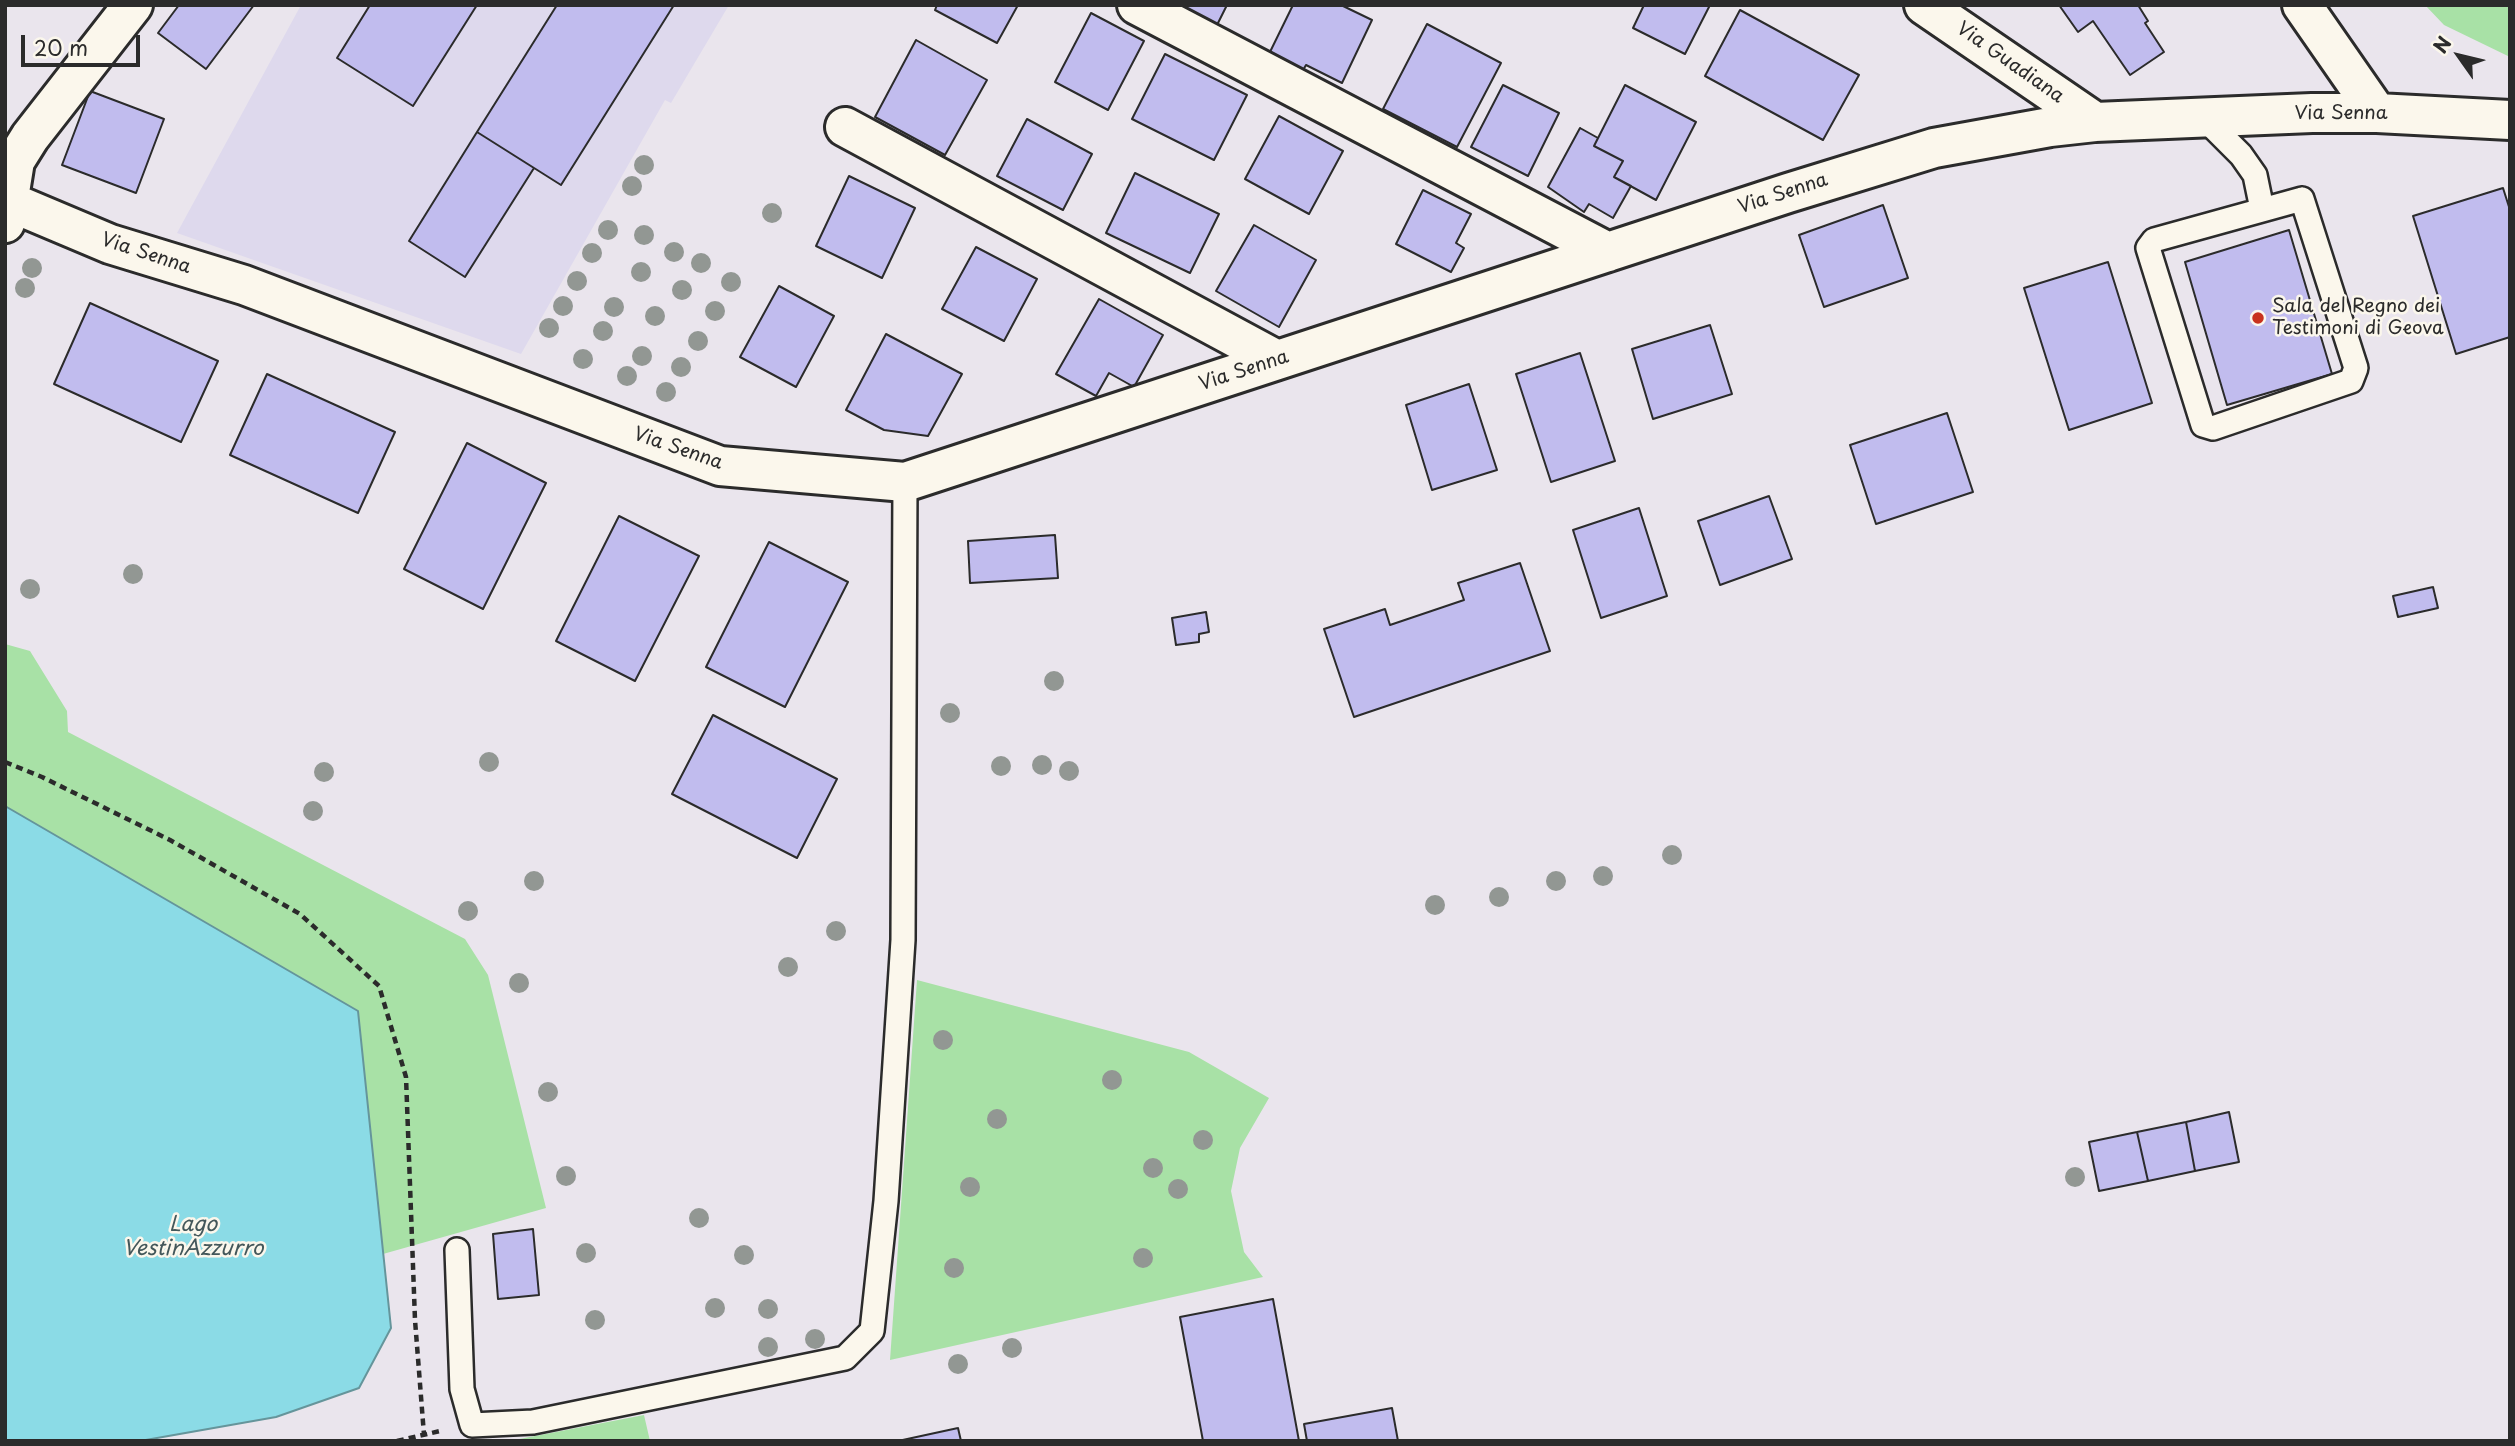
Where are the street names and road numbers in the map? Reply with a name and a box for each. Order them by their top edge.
street label: Via Guadiana [1952,18,2068,108]
street label: Via Senna [2295,103,2387,125]
street label: Via Senna [1735,169,1831,219]
street label: Via Senna [98,229,194,279]
street label: Via Senna [1196,346,1292,396]
street label: Via Senna [630,423,726,475]

